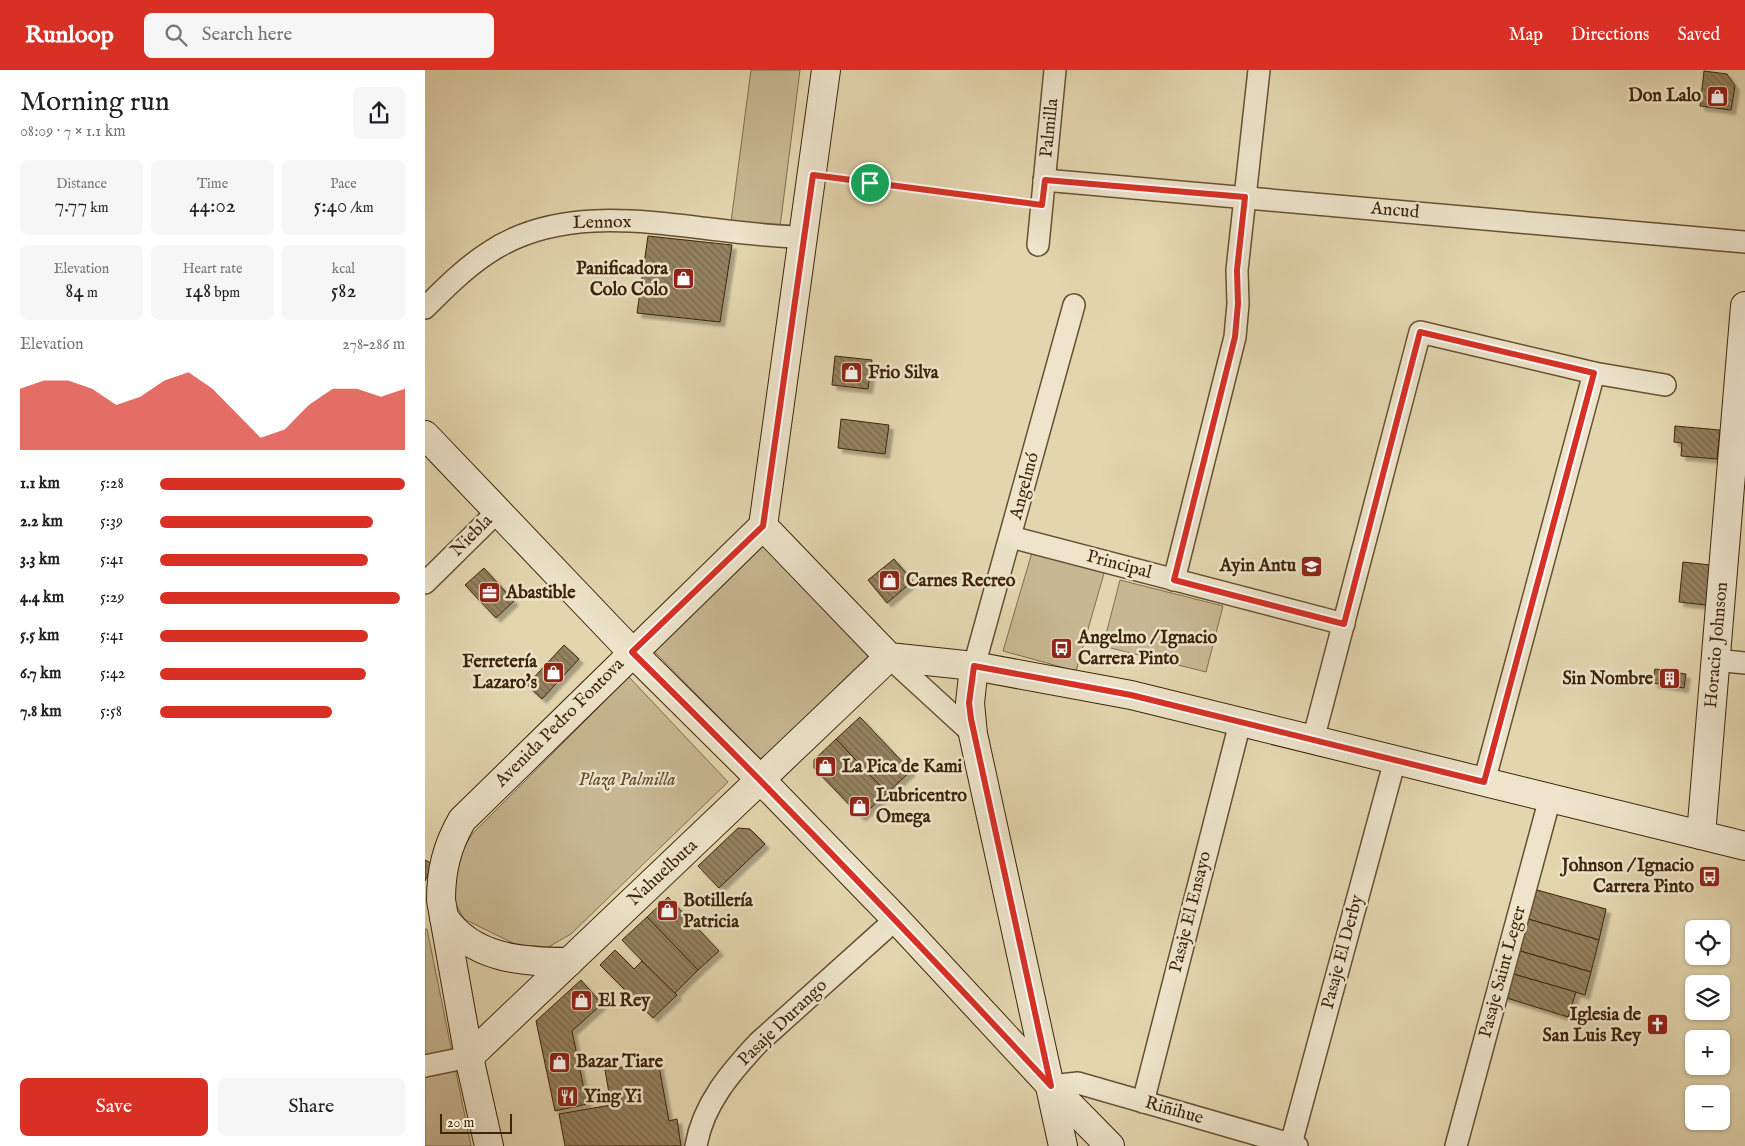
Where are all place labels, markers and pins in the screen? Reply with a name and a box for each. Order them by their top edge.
shop icon: Don Lalo [1705,84,1729,108]
place label: Don Lalo [1628,85,1701,108]
pin [849,162,891,204]
place label: Panificadora Colo Colo [576,258,669,302]
shop icon: Panificadora Colo Colo [672,267,696,291]
shop icon: Frio Silva [840,361,864,385]
place label: Frio Silva [868,362,940,385]
school or university icon: Ayin Antu [1300,554,1324,578]
place label: Ayin Antu [1219,555,1297,578]
shop icon: Carnes Recreo [878,569,902,593]
place label: Carnes Recreo [906,570,1016,593]
office icon: Abastible [478,581,502,605]
place label: Abastible [505,582,576,605]
place label: Angelmo / Ignacio Carrera Pinto [1077,627,1218,671]
bus stop icon: Angelmo / Ignacio Carrera Pinto [1050,636,1074,660]
place label: Ferretería Lazaro's [462,651,538,695]
shop icon: Ferretería Lazaro's [541,660,565,684]
building icon: Sin Nombre [1657,667,1681,691]
place label: Sin Nombre [1562,668,1654,691]
shop icon: La Pica de Kami [814,755,838,779]
place label: La Pica de Kami [842,756,963,779]
place label: Lubricentro Omega [876,785,967,829]
shop icon: Lubricentro Omega [848,794,872,818]
place label: Johnson / Ignacio Carrera Pinto [1560,855,1694,899]
bus stop icon: Johnson / Ignacio Carrera Pinto [1698,864,1722,888]
place label: Botillería Patricia [683,890,754,934]
shop icon: Botillería Patricia [655,899,679,923]
shop icon: El Rey [570,989,594,1013]
place label: El Rey [598,990,651,1013]
place label: Iglesia de San Luis Rey [1543,1004,1642,1048]
church icon: Iglesia de San Luis Rey [1645,1013,1669,1037]
shop icon: Bazar Tiare [548,1050,572,1074]
place label: Bazar Tiare [576,1051,664,1074]
restaurant icon: Ying Yi [556,1085,580,1109]
place label: Ying Yi [584,1086,642,1109]

